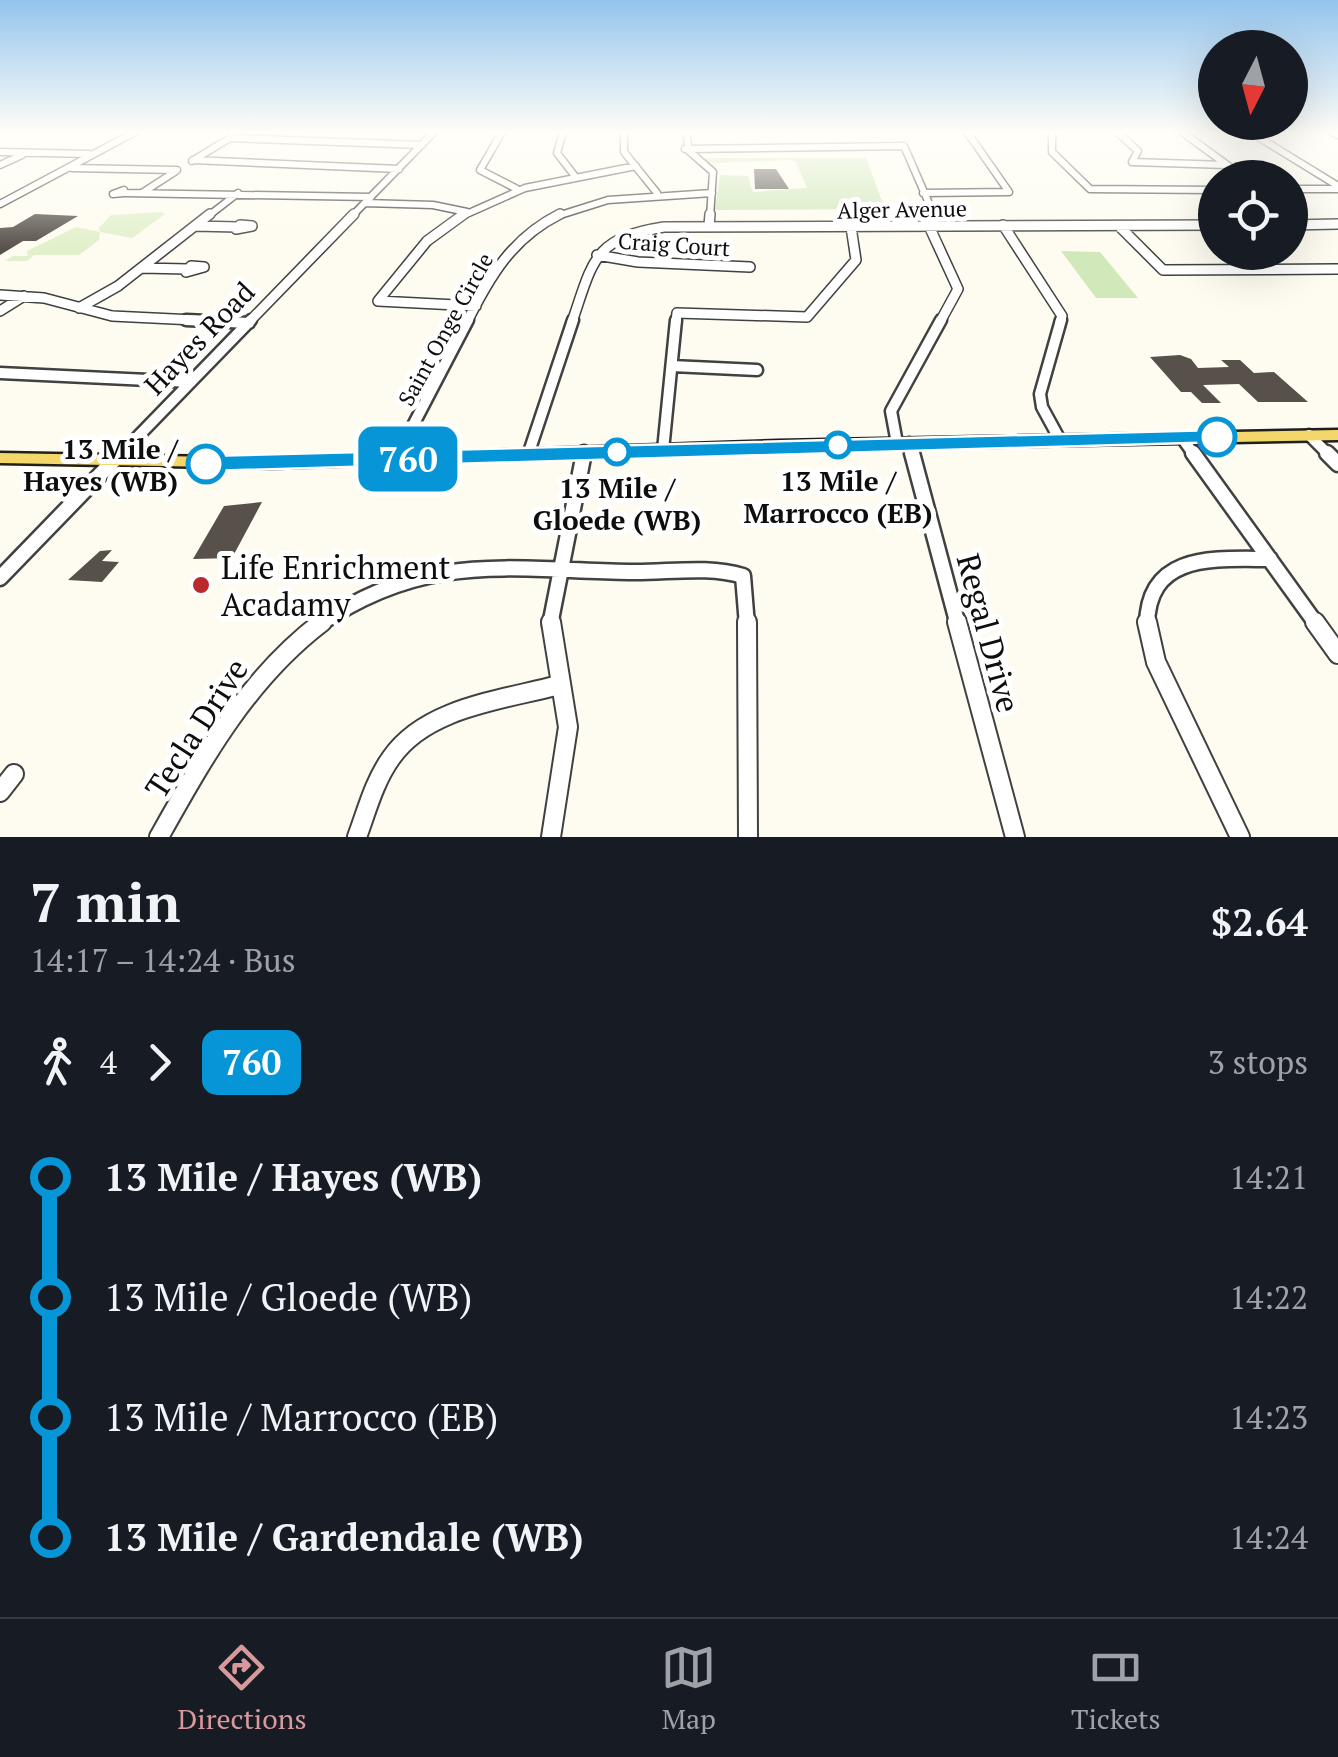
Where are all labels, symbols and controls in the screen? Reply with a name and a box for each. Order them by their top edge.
north arrow [1198,30,1308,140]
map controls [1198,30,1308,270]
button: locate [1198,160,1308,270]
street label: Alger Avenue [837,193,967,225]
street label: Craig Court [617,226,731,262]
street label: Saint Onge Circle [391,247,499,411]
street label: Hayes Road [136,273,262,403]
unlabelled marker [1198,418,1236,456]
line badge: 760 [350,426,466,492]
place label: 13 Mile / Hayes (WB) [23,430,179,499]
marker: 13 Mile / Marrocco (EB) [825,432,851,458]
text: 760 [378,436,438,482]
marker: 13 Mile / Gloede (WB) [604,439,630,465]
marker: 13 Mile / Hayes (WB) [187,445,225,483]
place label: 13 Mile / Marrocco (EB) [744,462,932,531]
place label: 13 Mile / Gloede (WB) [533,469,701,538]
place label: Life Enrichment Acadamy [221,546,450,625]
street label: Regal Drive [948,549,1030,717]
marker: Life Enrichment Acadamy [190,574,212,596]
street label: Tecla Drive [135,650,257,806]
text: 7 min [30,865,180,938]
text: $2.64 [1211,897,1308,947]
text: 14:17 – 14:24 · Bus [30,939,296,981]
icon: walk [30,1035,85,1090]
icon: forward [132,1035,187,1090]
text: 760 [222,1039,281,1085]
text: 4 [100,1041,117,1083]
text: 3 stops [1208,1041,1308,1083]
text: 13 Mile / Hayes (WB) [104,1152,482,1202]
text: 14:21 [1229,1156,1308,1198]
text: 13 Mile / Gloede (WB) [104,1272,472,1322]
text: 14:22 [1229,1276,1308,1318]
text: 13 Mile / Marrocco (EB) [104,1392,498,1442]
text: 14:23 [1229,1396,1308,1438]
text: 13 Mile / Gardendale (WB) [104,1512,584,1562]
text: 14:24 [1229,1516,1308,1558]
tab: Directions [177,1640,307,1737]
tab: Map [661,1640,716,1737]
tab: Tickets [1071,1640,1161,1737]

